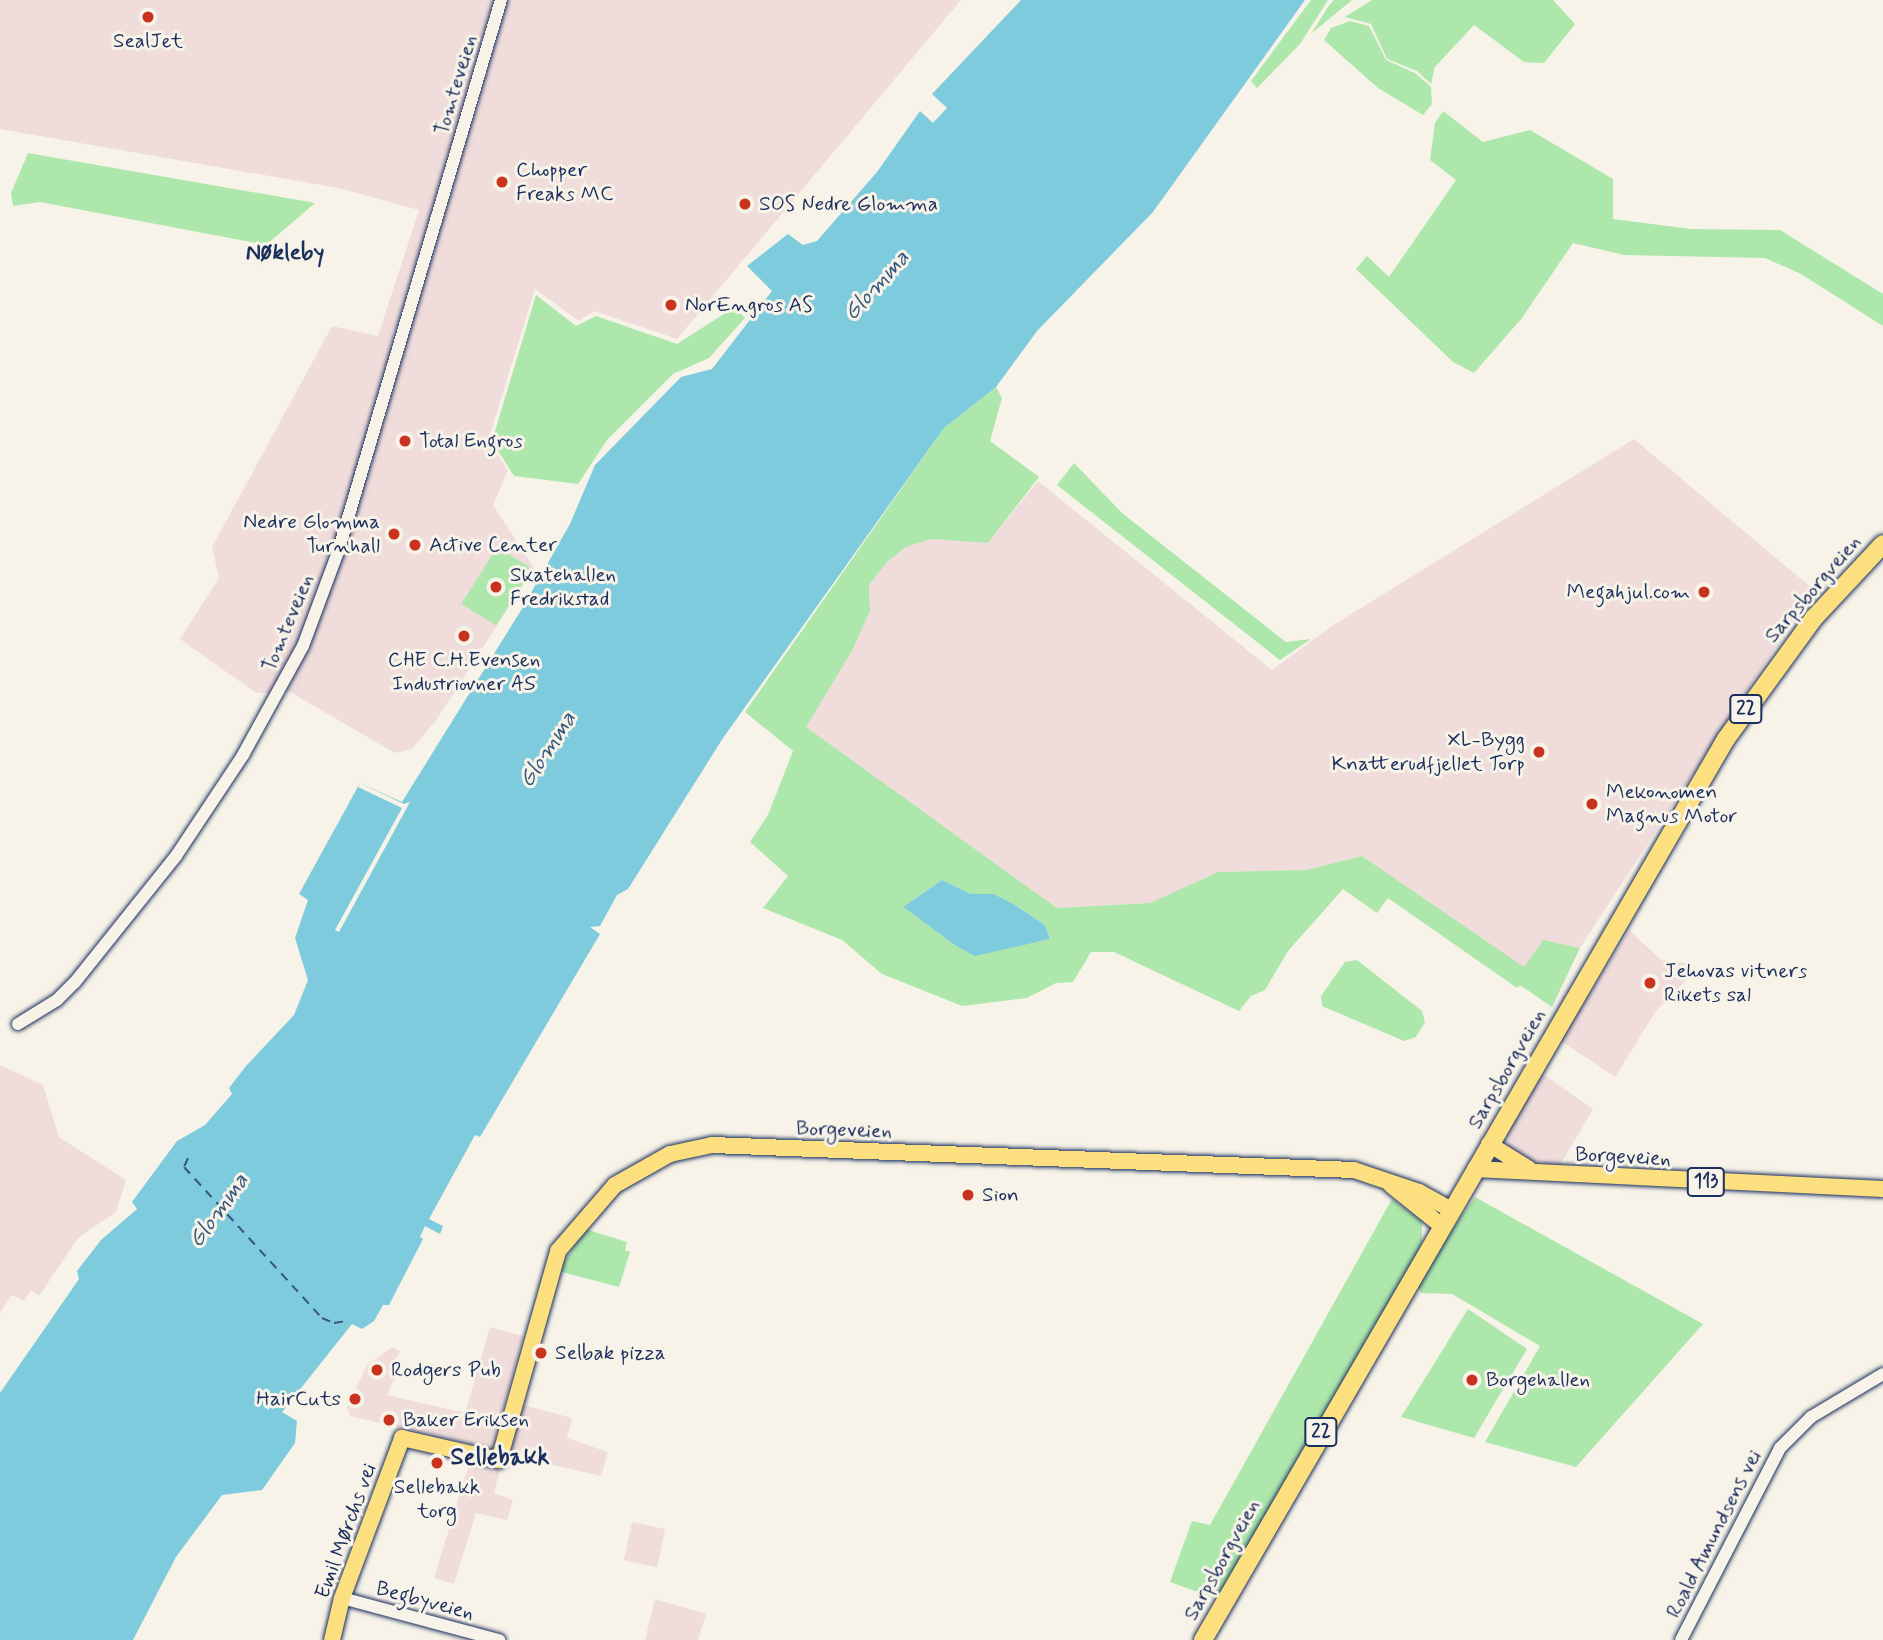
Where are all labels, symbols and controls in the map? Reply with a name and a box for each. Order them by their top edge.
marker: SealJet [140,9,156,25]
place label: SealJet [113,28,183,54]
street label: Tomteveien [429,32,483,138]
place label: Chopper Freaks MC [516,157,611,207]
marker: Chopper Freaks MC [494,174,510,190]
place label: SOS Nedre Glomma [759,191,938,217]
marker: SOS Nedre Glomma [737,196,753,212]
district label: Nøkleby [246,239,324,267]
water label: Glomma [838,245,916,327]
place label: NorEngros AS [685,292,814,318]
marker: NorEngros AS [663,297,679,313]
place label: Total Engros [419,428,523,454]
marker: Total Engros [397,433,413,449]
place label: Nedre Glomma Turnhall [243,509,380,559]
marker: Nedre Glomma Turnhall [386,526,402,542]
street label: Sarpsborgveien [1759,530,1867,648]
place label: Active Center [429,532,553,558]
marker: Active Center [407,537,423,553]
place label: Skatehallen Fredrikstad [510,562,616,612]
street label: Tomteveien [256,570,320,676]
marker: Skatehallen Fredrikstad [488,579,504,595]
place label: Megahjul.com [1567,579,1690,605]
marker: Megahjul.com [1696,584,1712,600]
marker: CHE C.H.Evensen Industriovner AS [456,628,472,644]
place label: CHE C.H.Evensen Industriovner AS [387,647,541,697]
road number: 22 [1728,694,1764,724]
water label: Glomma [513,707,583,793]
place label: XL-Bygg Knatterudfjellet Torp [1332,727,1525,777]
marker: XL-Bygg Knatterudfjellet Torp [1531,744,1547,760]
place label: Mekonomen Magnus Motor [1606,779,1735,829]
marker: Mekonomen Magnus Motor [1584,796,1600,812]
place label: Jehovas vitners Rikets sal [1664,958,1807,1008]
marker: Jehovas vitners Rikets sal [1642,975,1658,991]
street label: Sarpsborgveien [1462,1004,1552,1134]
street label: Borgeveien [796,1116,892,1144]
street label: Borgeveien [1574,1142,1672,1172]
road number: 113 [1687,1166,1725,1198]
water label: Glomma [183,1168,255,1254]
place label: Sion [982,1182,1019,1208]
marker: Sion [960,1187,976,1203]
place label: Selbak pizza [555,1340,665,1366]
marker: Selbak pizza [533,1345,549,1361]
place label: Rodgers Pub [391,1357,502,1383]
marker: Rodgers Pub [369,1362,385,1378]
place label: Borgehallen [1486,1367,1590,1393]
marker: Borgehallen [1464,1372,1480,1388]
place label: HairCuts [256,1386,341,1412]
marker: HairCuts [347,1391,363,1407]
place label: Baker Eriksen [403,1407,530,1433]
marker: Baker Eriksen [381,1412,397,1428]
road number: 22 [1304,1416,1338,1448]
district label: Sellebakk [451,1444,549,1472]
street label: Roald Amundsens vei [1661,1447,1767,1621]
marker: Sellebakk torg [429,1455,445,1471]
street label: Emil Mørchs vei [310,1460,382,1602]
place label: Sellebakk torg [394,1474,480,1524]
street label: Sarpsborgveien [1178,1495,1266,1625]
street label: Begbyveien [373,1576,477,1626]

